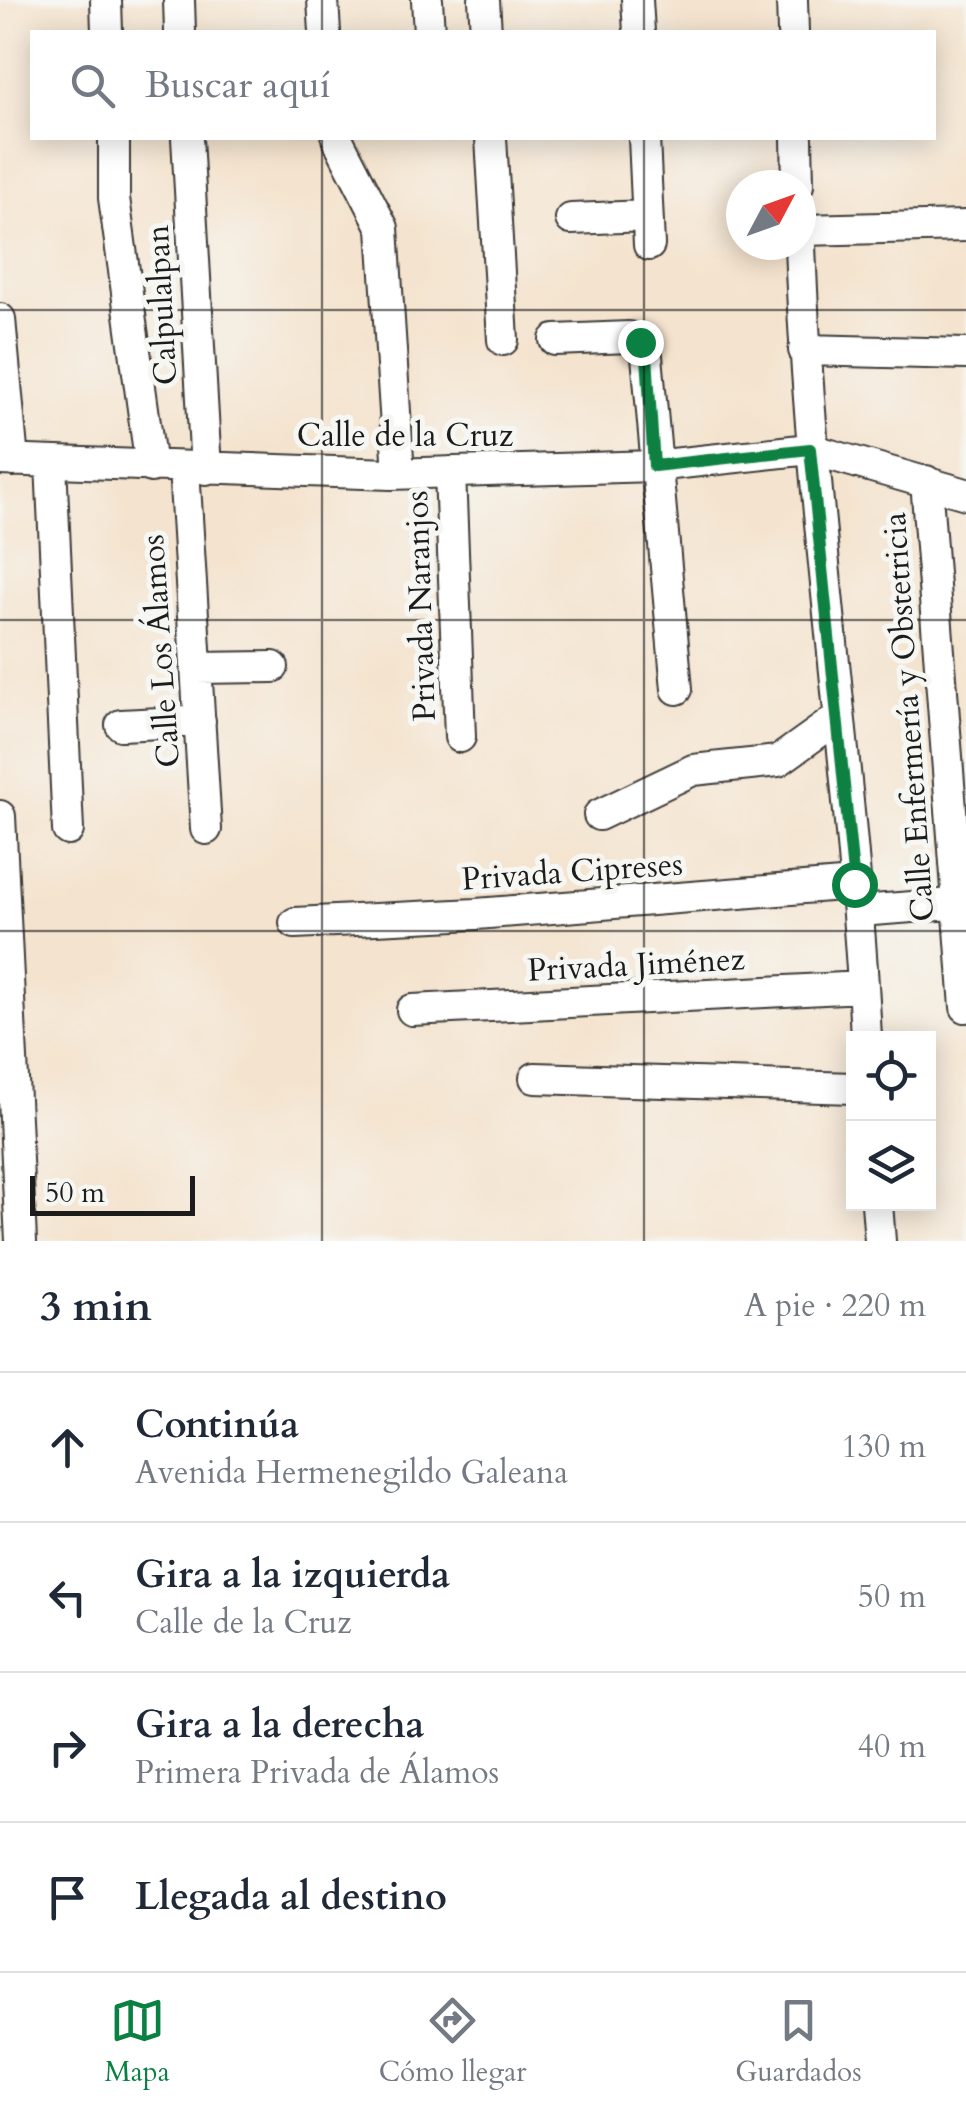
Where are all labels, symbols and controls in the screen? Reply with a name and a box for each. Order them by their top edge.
search box [30,30,936,140]
icon: search [65,58,120,113]
text: Buscar aquí [145,59,331,111]
north arrow [726,170,816,260]
street label: Calpulalpan [136,224,188,386]
route end [618,320,664,366]
street label: Calle de la Cruz [297,414,513,458]
street label: Privada Naranjos [395,490,447,722]
street label: Calle Enfermería y Obstetricia [873,511,945,923]
street label: Calle Los Álamos [131,533,191,769]
street label: Privada Cipreses [460,842,684,902]
route start [832,862,878,908]
street label: Privada Jiménez [526,937,746,993]
map controls [846,1031,936,1211]
button: locate [846,1031,936,1121]
button: layers [846,1121,936,1211]
scale bar [30,1171,195,1216]
text: 50 m [45,1174,105,1212]
text: 3 min [40,1278,152,1335]
text: A pie · 220 m [744,1284,926,1328]
text: Continúa [135,1399,299,1451]
icon: ahead [40,1420,95,1475]
text: 130 m [841,1425,926,1469]
text: Avenida Hermenegildo Galeana [135,1451,568,1495]
text: Gira a la izquierda [135,1549,450,1601]
icon: left [40,1570,95,1625]
text: 50 m [858,1575,926,1619]
text: Calle de la Cruz [135,1601,351,1645]
text: Gira a la derecha [135,1699,424,1751]
icon: right [40,1720,95,1775]
text: 40 m [858,1725,926,1769]
text: Primera Privada de Álamos [135,1751,499,1795]
icon: arrive [40,1870,95,1925]
text: Llegada al destino [135,1871,447,1923]
tab: Mapa [104,1993,170,2091]
tab: Cómo llegar [379,1993,527,2091]
tab: Guardados [735,1993,862,2091]

